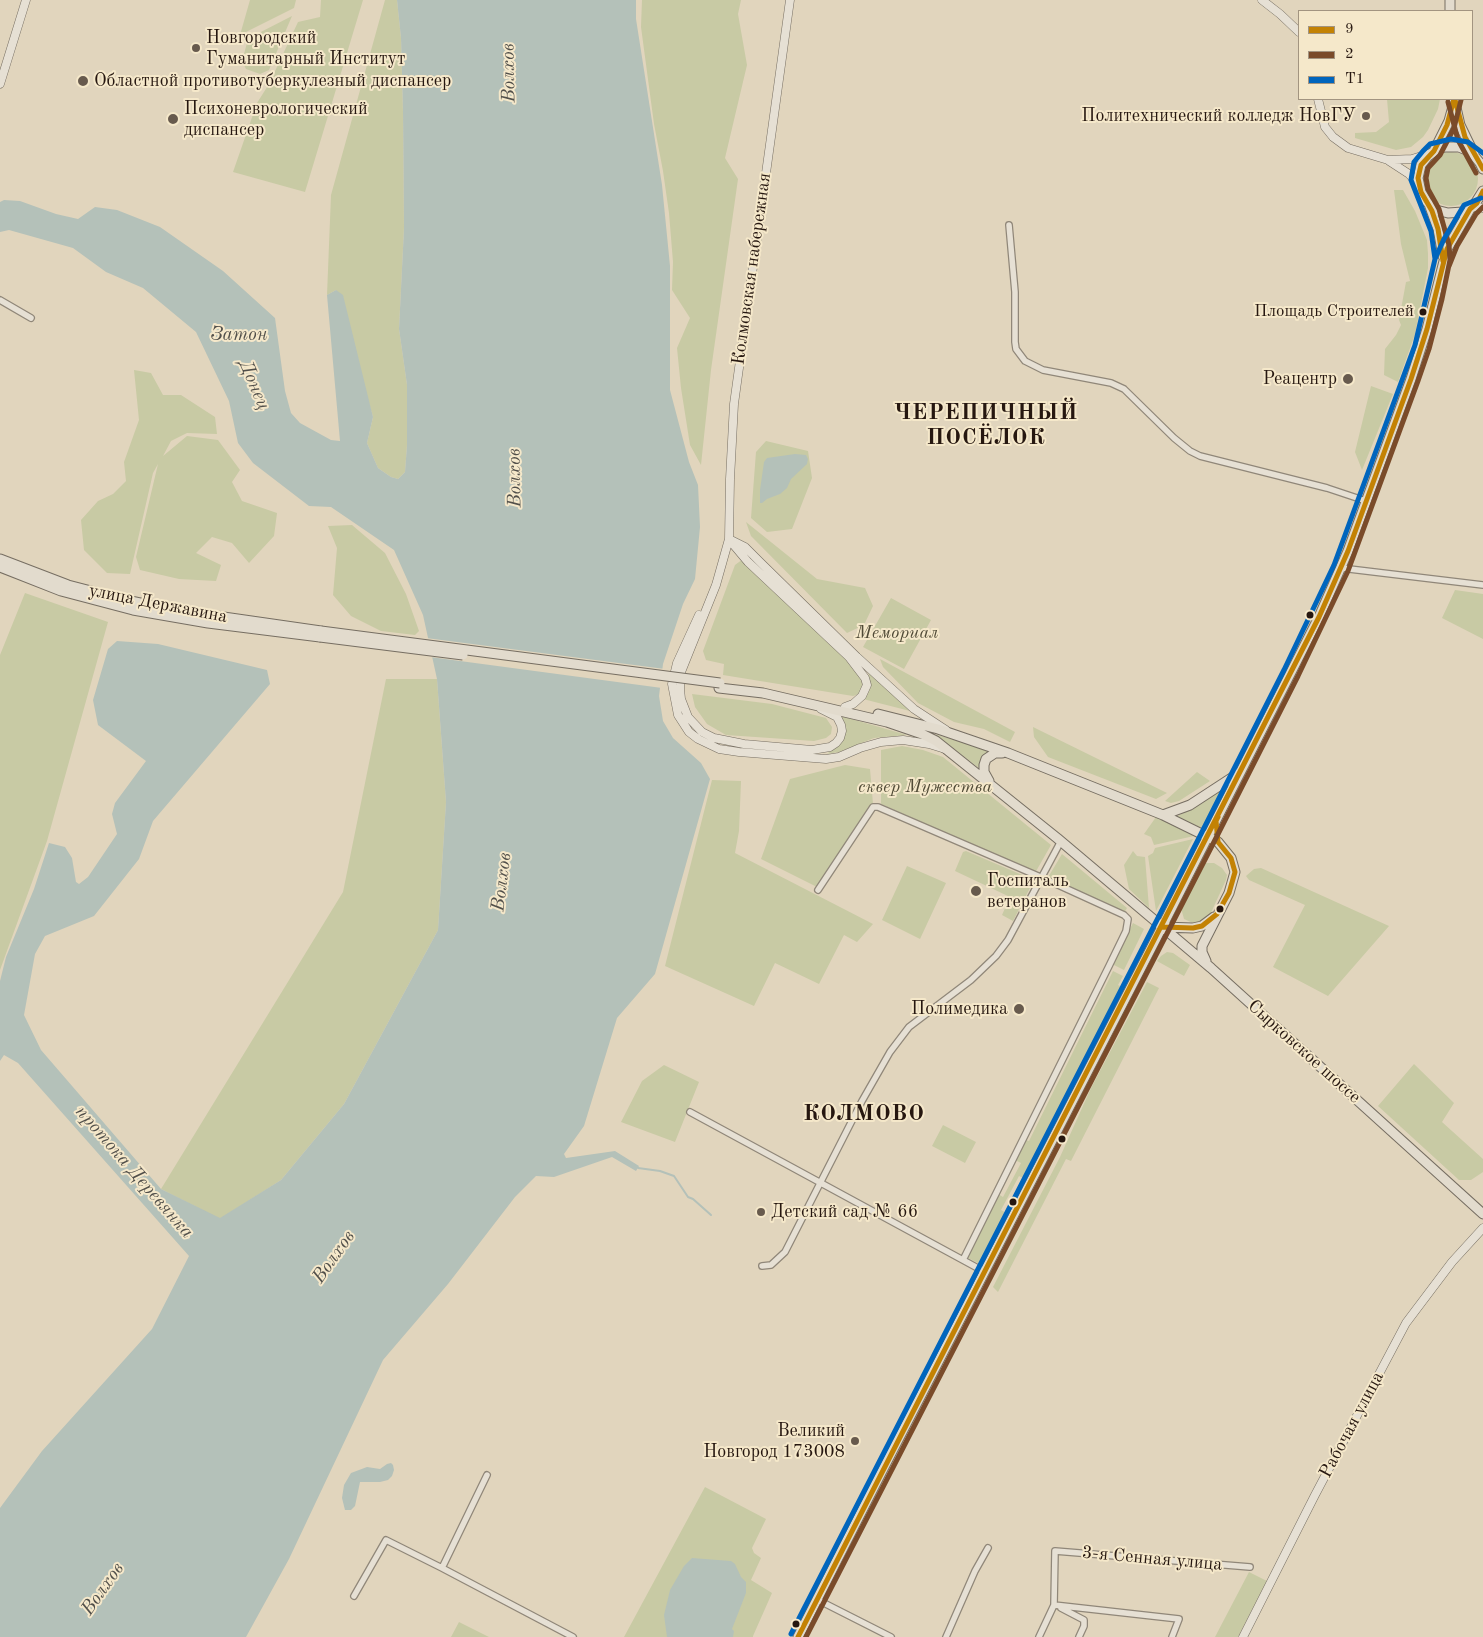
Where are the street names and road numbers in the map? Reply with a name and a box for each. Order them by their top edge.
street label: Колмовская набережная [728,172,776,366]
street label: улица Державина [87,580,229,628]
street label: Сырковское шоссе [1243,996,1365,1108]
street label: Рабочая улица [1315,1368,1389,1482]
street label: 3-я Сенная улица [1081,1542,1223,1576]

